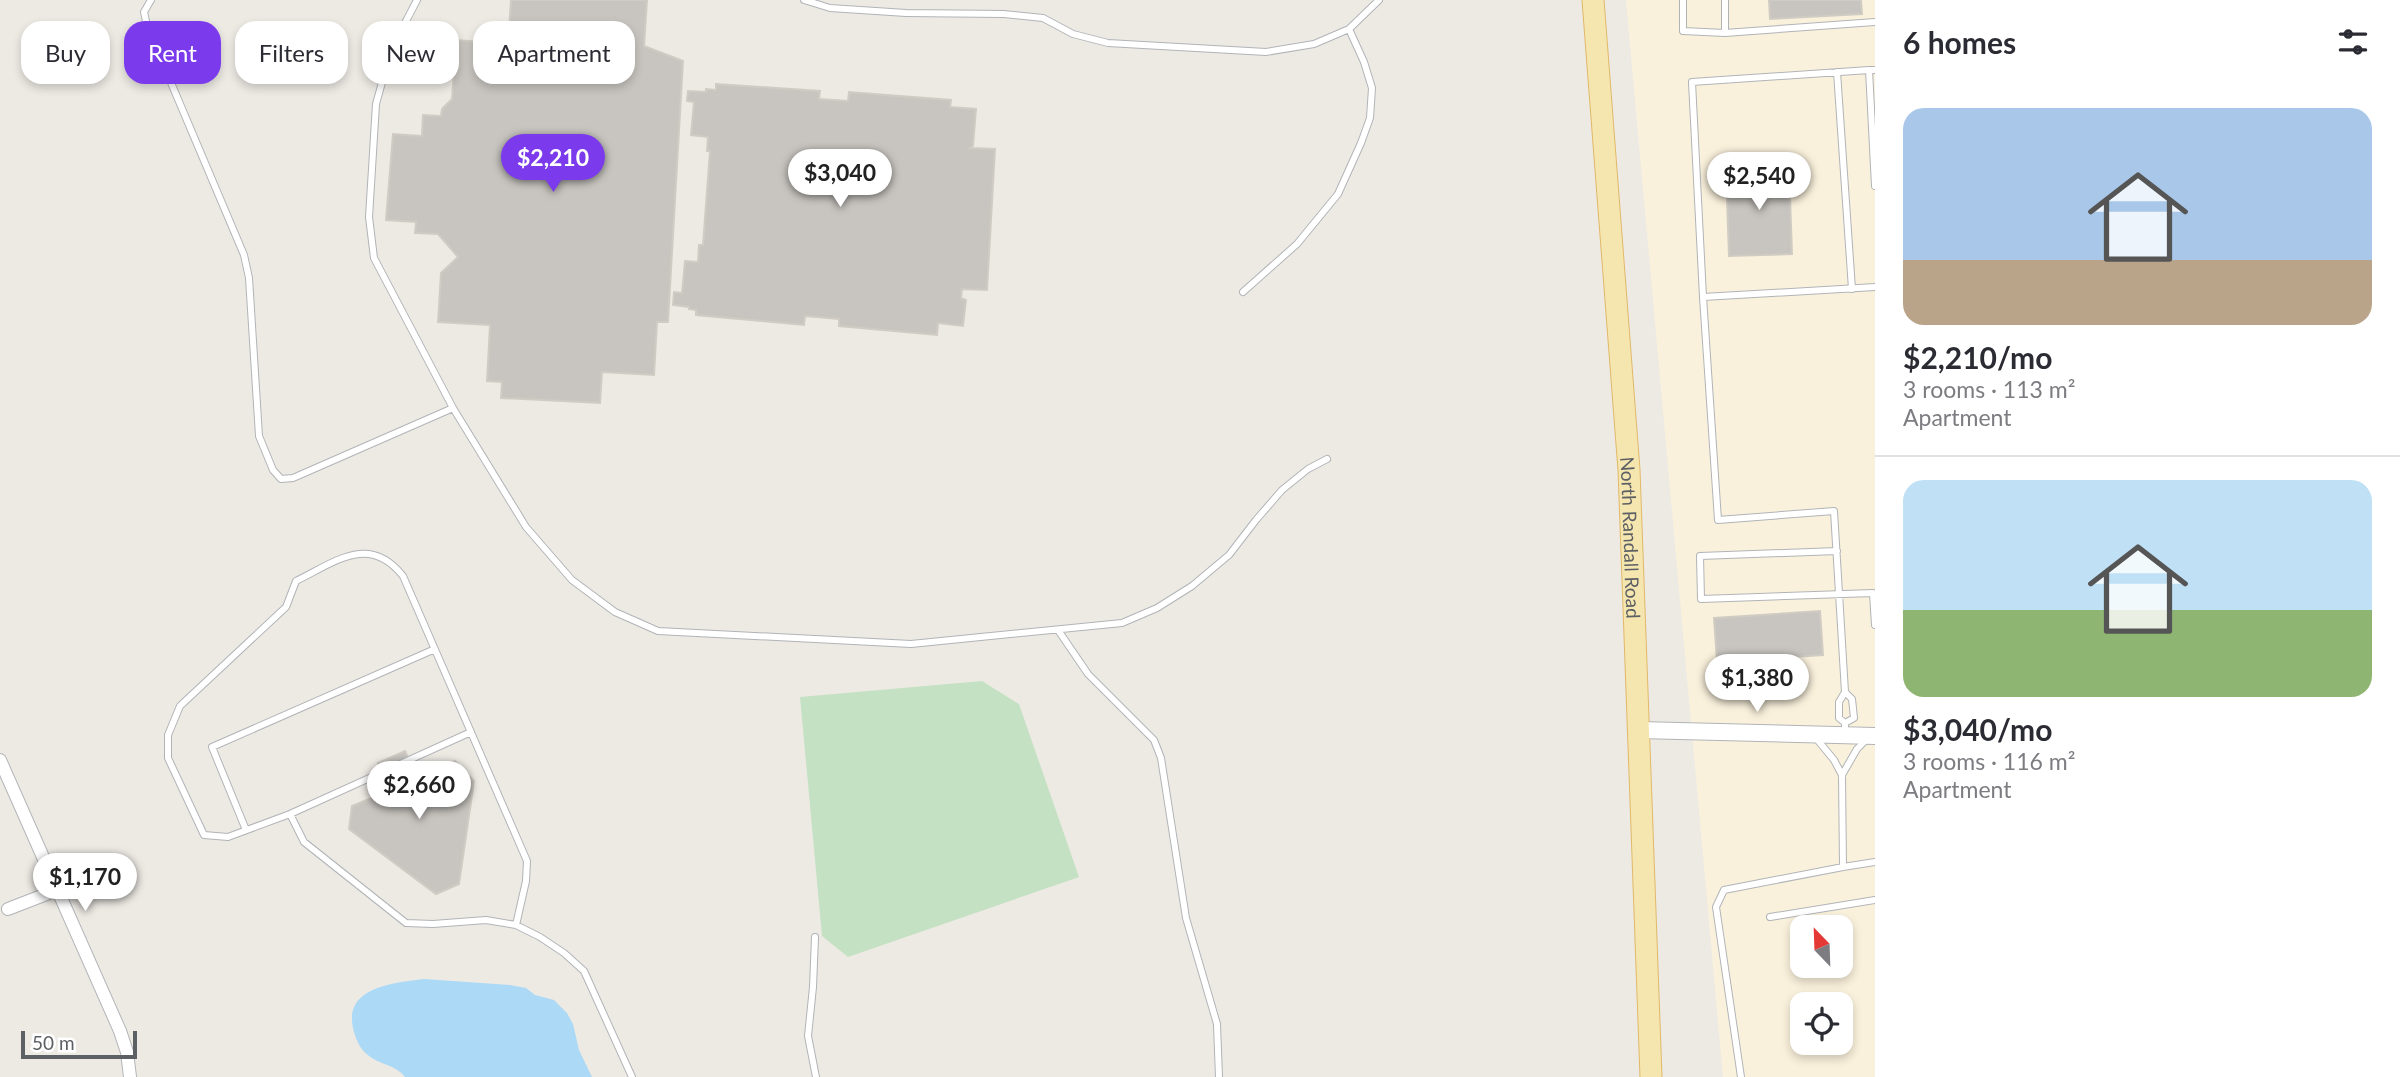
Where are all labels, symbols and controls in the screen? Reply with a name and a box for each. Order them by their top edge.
chip: Buy [21,21,110,84]
chip: Rent [124,21,221,84]
chip: Filters [235,21,348,84]
chip: New [362,21,459,84]
chip: Apartment [473,21,635,84]
icon: filters [2334,23,2372,61]
text: 6 homes [1903,24,2016,60]
pin: $2,210 [496,134,610,194]
text: $2,210 [517,143,589,171]
pin: $3,040 [783,150,897,209]
pin: $2,540 [1702,152,1816,212]
icon: home [2075,154,2201,280]
text: $3,040 [804,158,876,186]
text: $2,540 [1723,161,1795,189]
text: $2,210/mo [1903,339,2052,375]
text: 3 rooms · 113 m² [1903,375,2075,403]
text: Apartment [1903,403,2011,431]
street label: North Randall Road [1617,456,1646,619]
icon: home [2075,526,2201,652]
pin: $1,380 [1700,654,1814,714]
text: $1,380 [1721,663,1793,691]
text: $3,040/mo [1903,711,2052,747]
text: 3 rooms · 116 m² [1903,747,2075,775]
pin: $2,660 [362,762,476,821]
text: $2,660 [383,770,455,798]
text: Apartment [1903,775,2011,803]
pin: $1,170 [28,853,142,913]
text: $1,170 [49,862,121,890]
north arrow [1790,915,1853,978]
map controls [1790,915,1853,1055]
button: locate [1790,992,1853,1055]
scale bar [21,1028,136,1060]
text: 50 m [32,1031,75,1054]

